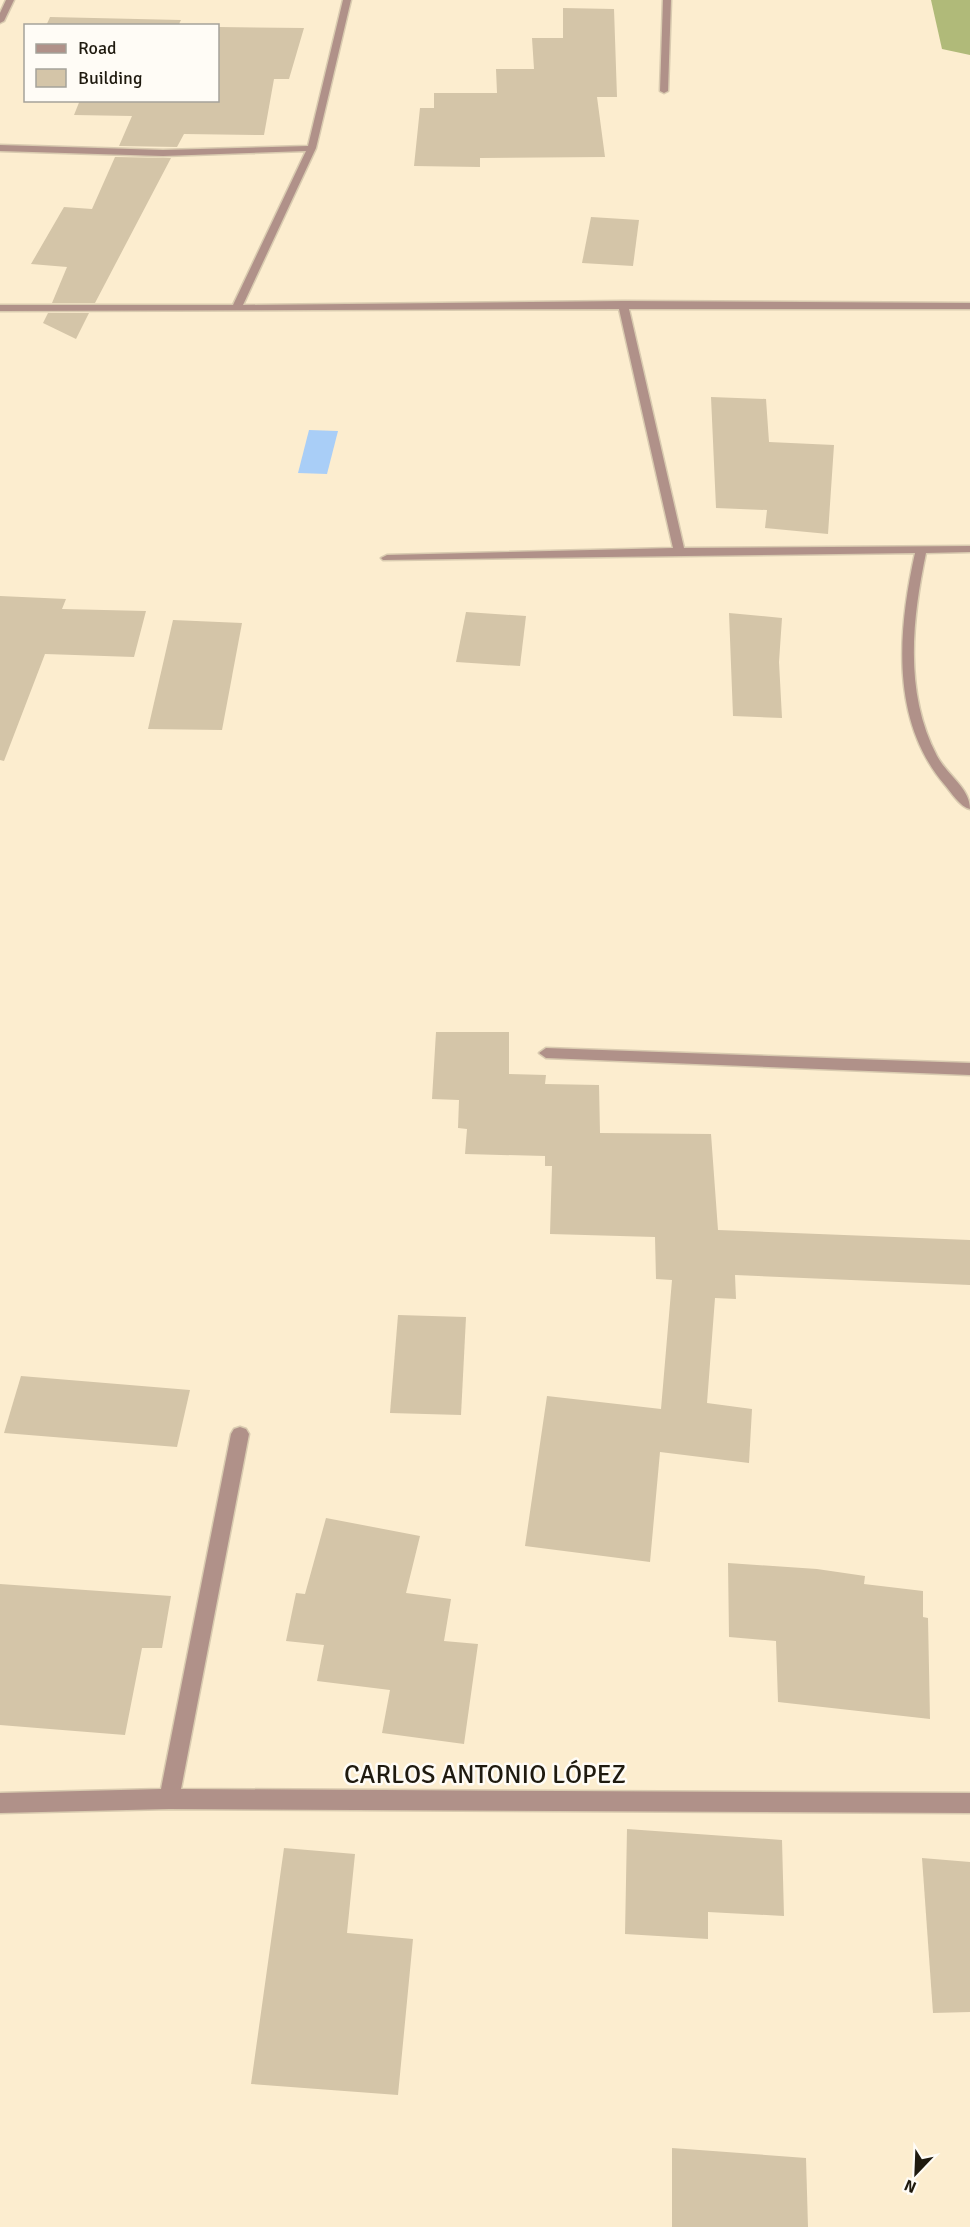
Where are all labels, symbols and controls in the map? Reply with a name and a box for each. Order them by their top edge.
legend [24,24,219,102]
text: Road [78,37,117,59]
text: Building [78,67,142,89]
street label: CARLOS ANTONIO LÓPEZ [344,1759,626,1791]
north arrow [886,2143,946,2203]
text: N [901,2175,920,2197]

